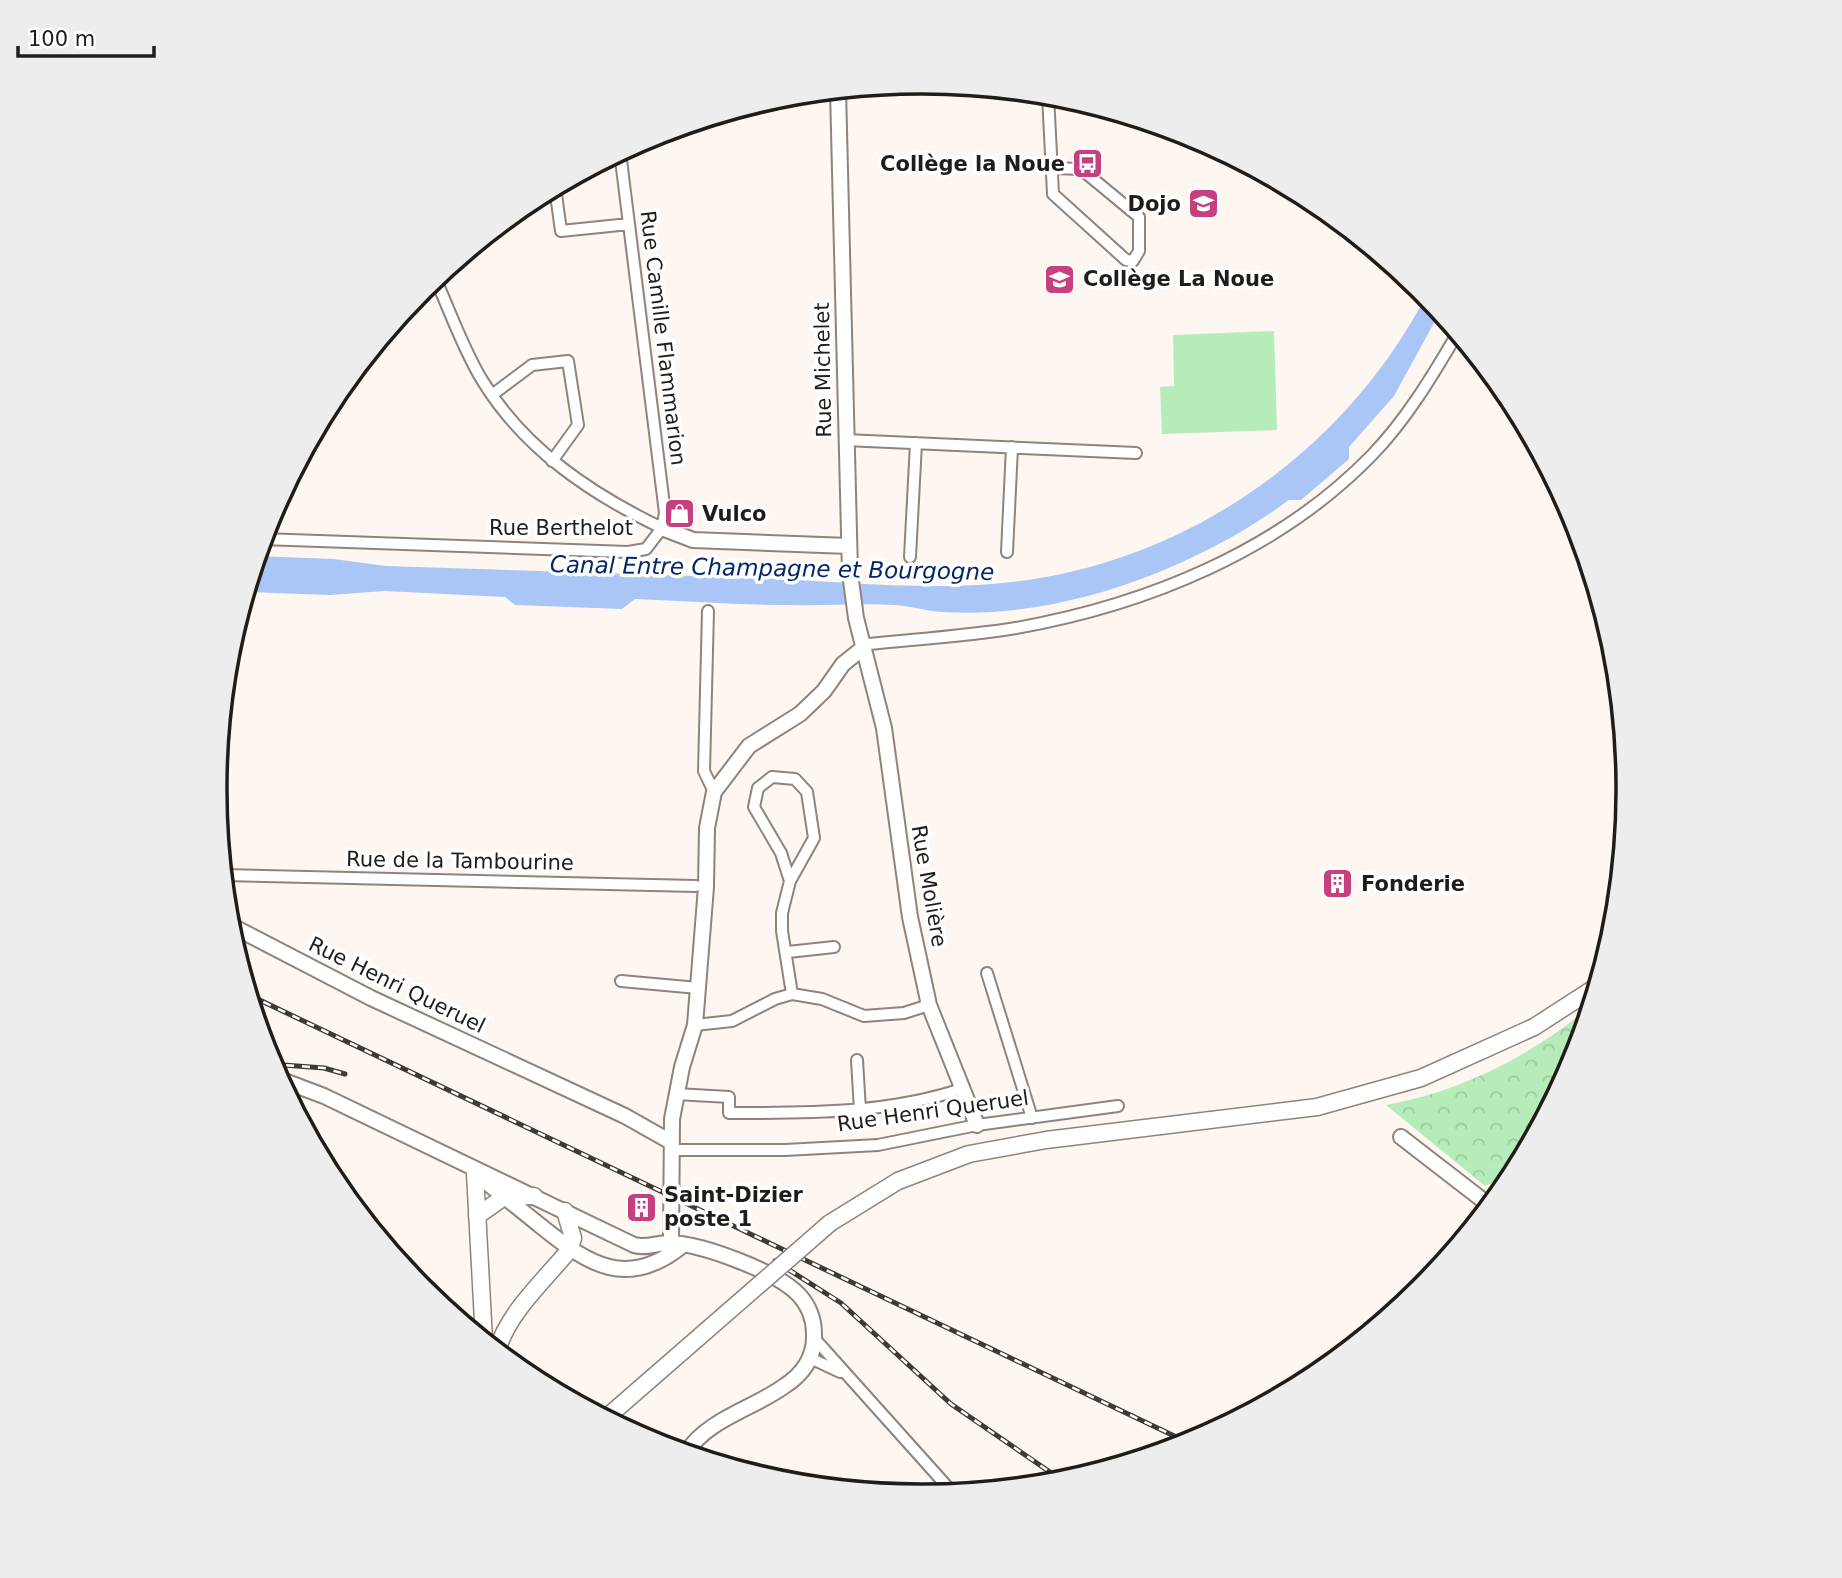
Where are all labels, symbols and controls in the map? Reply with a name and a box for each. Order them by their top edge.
scale bar [18,14,154,58]
text: 100 m [28,27,95,51]
bus stop icon: Collège la Noue [1071,147,1105,181]
place label: Collège la Noue [880,152,1065,176]
school or university icon: Dojo [1187,187,1221,221]
place label: Dojo [1128,192,1181,216]
street label: Rue Camille Flammarion [635,209,691,467]
school or university icon: Collège La Noue [1043,262,1077,296]
place label: Collège La Noue [1083,267,1274,291]
street label: Rue Michelet [810,302,836,438]
shop icon: Vulco [662,497,696,531]
place label: Vulco [702,502,767,526]
street label: Rue Berthelot [489,516,633,540]
water label: Canal Entre Champagne et Bourgogne [550,551,994,585]
street label: Rue Molière [906,823,952,949]
street label: Rue de la Tambourine [346,847,574,875]
building icon: Fonderie [1321,867,1355,901]
place label: Fonderie [1361,872,1465,896]
street label: Rue Henri Queruel [305,932,489,1038]
street label: Rue Henri Queruel [836,1086,1030,1136]
place label: Saint-Dizier poste 1 [664,1183,803,1231]
building icon: Saint-Dizier poste 1 [624,1190,658,1224]

